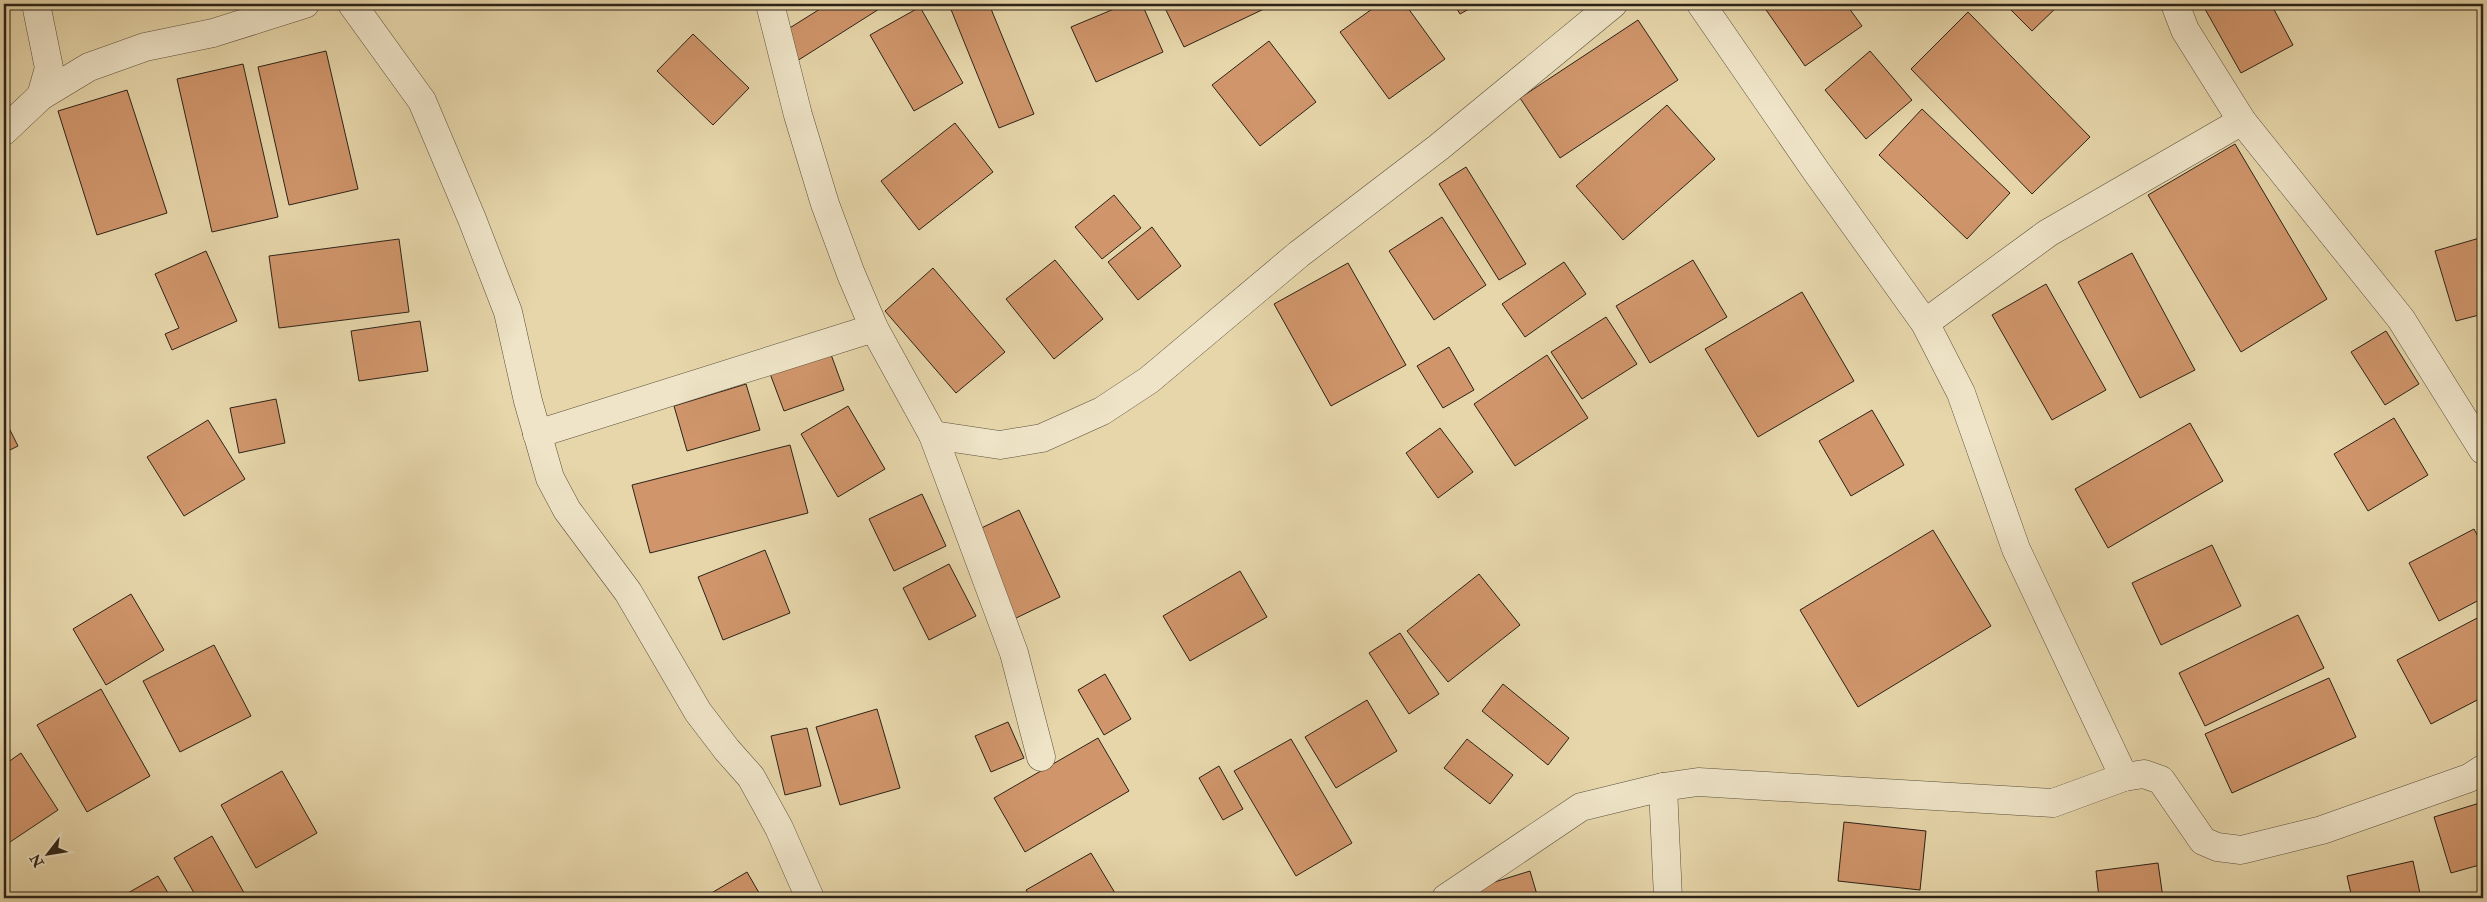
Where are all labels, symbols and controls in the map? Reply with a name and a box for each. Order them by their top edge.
north arrow [22,830,72,880]
text: N [27,850,48,871]

